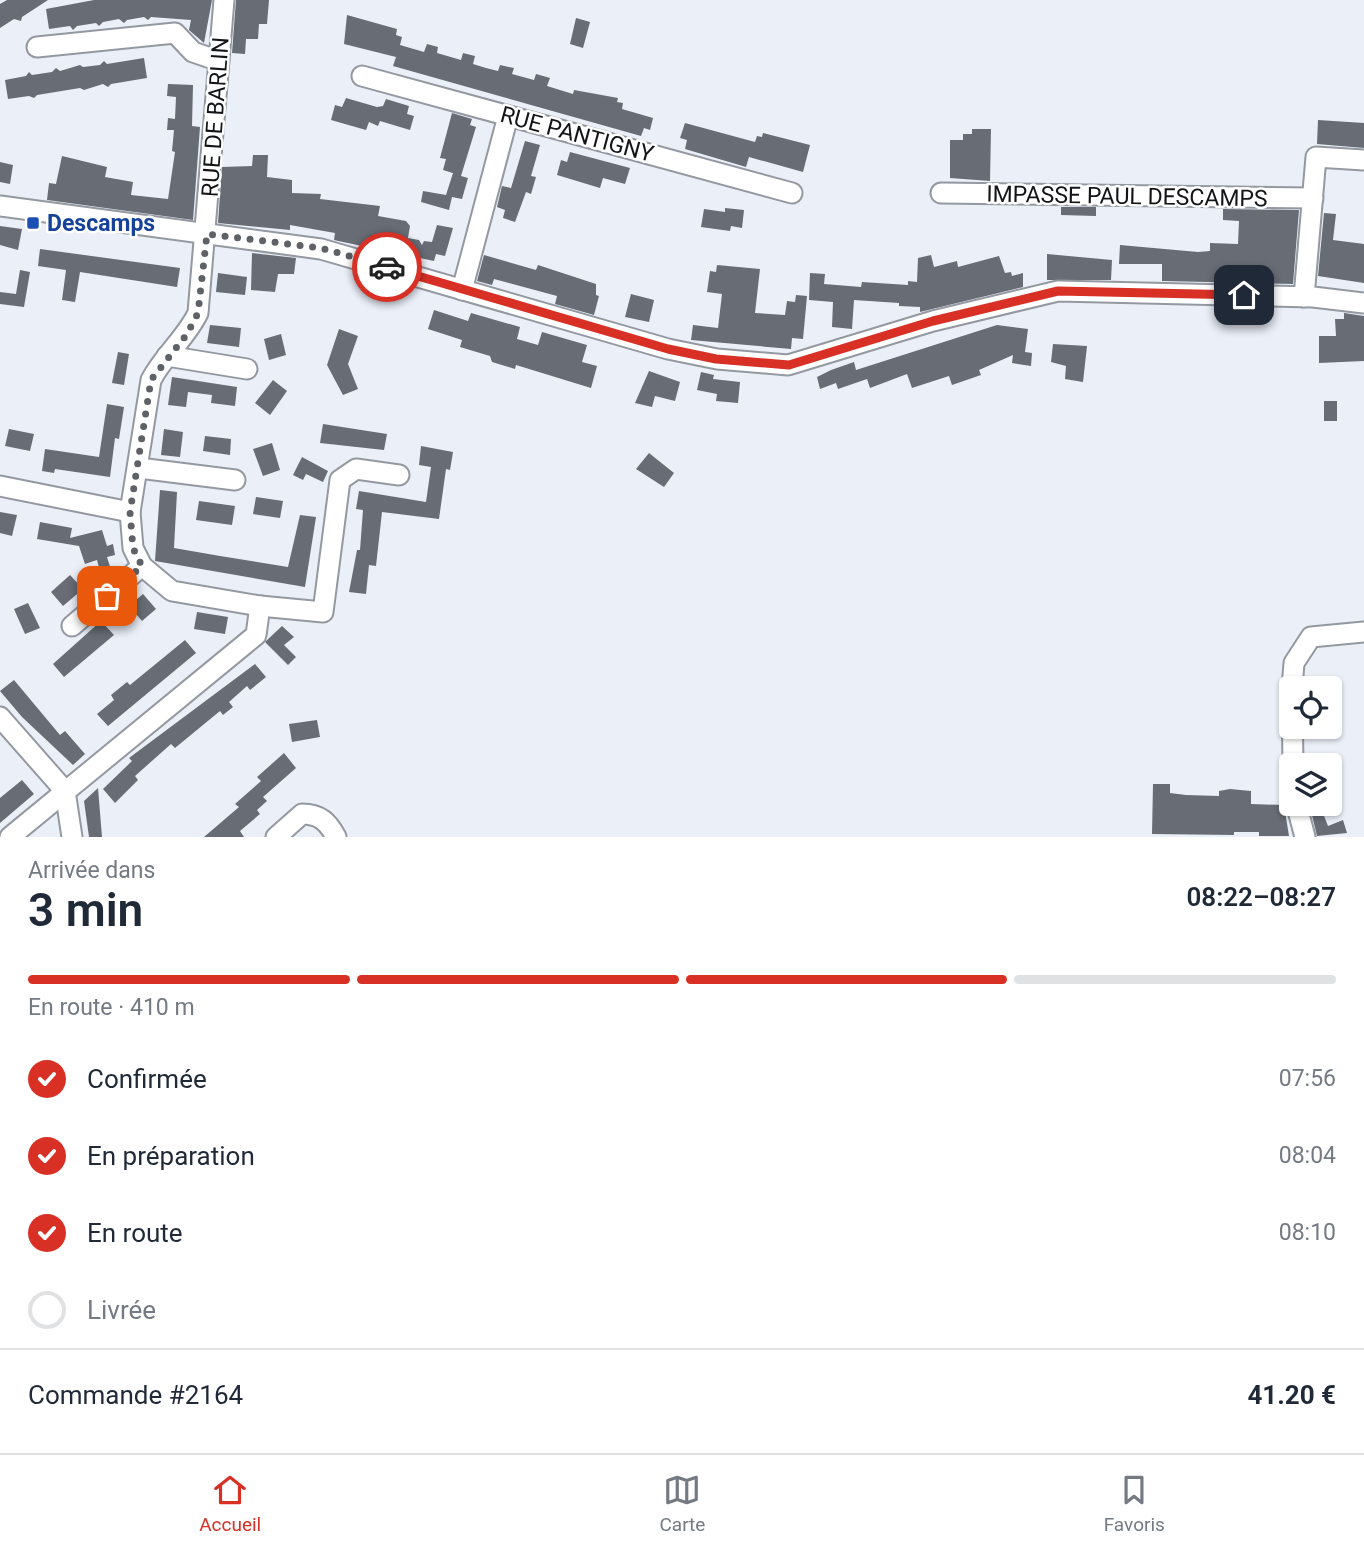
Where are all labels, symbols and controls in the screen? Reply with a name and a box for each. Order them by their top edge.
street label: RUE DE BARLIN [196,36,235,198]
street label: RUE PANTIGNY [497,101,657,168]
street label: IMPASSE PAUL DESCAMPS [986,181,1268,212]
place label: Descamps [47,210,155,237]
marker: Descamps [25,215,41,231]
courier [352,232,422,302]
icon: car [368,248,406,286]
pin [1214,265,1274,325]
icon: home [1225,276,1263,314]
pin [77,566,137,626]
icon: bag [88,577,126,615]
map controls [1279,676,1342,816]
button: locate [1279,676,1342,739]
button: layers [1279,753,1342,816]
text: Arrivée dans [28,857,155,884]
text: 08:22–08:27 [1186,882,1336,912]
text: 3 min [28,883,143,937]
text: En route · 410 m [28,994,195,1021]
icon: check [28,1060,66,1098]
text: Confirmée [87,1064,207,1094]
text: 07:56 [1279,1065,1336,1092]
icon: check [28,1137,66,1175]
text: En préparation [87,1141,255,1171]
text: 08:04 [1279,1142,1336,1169]
icon: check [28,1214,66,1252]
text: En route [87,1218,183,1248]
text: 08:10 [1279,1219,1336,1246]
text: Livrée [87,1295,156,1325]
text: Commande #2164 [28,1380,243,1410]
text: 41.20 € [1247,1380,1336,1410]
tab: Accueil [199,1471,261,1536]
tab: Carte [660,1471,705,1536]
tab: Favoris [1104,1471,1165,1536]

